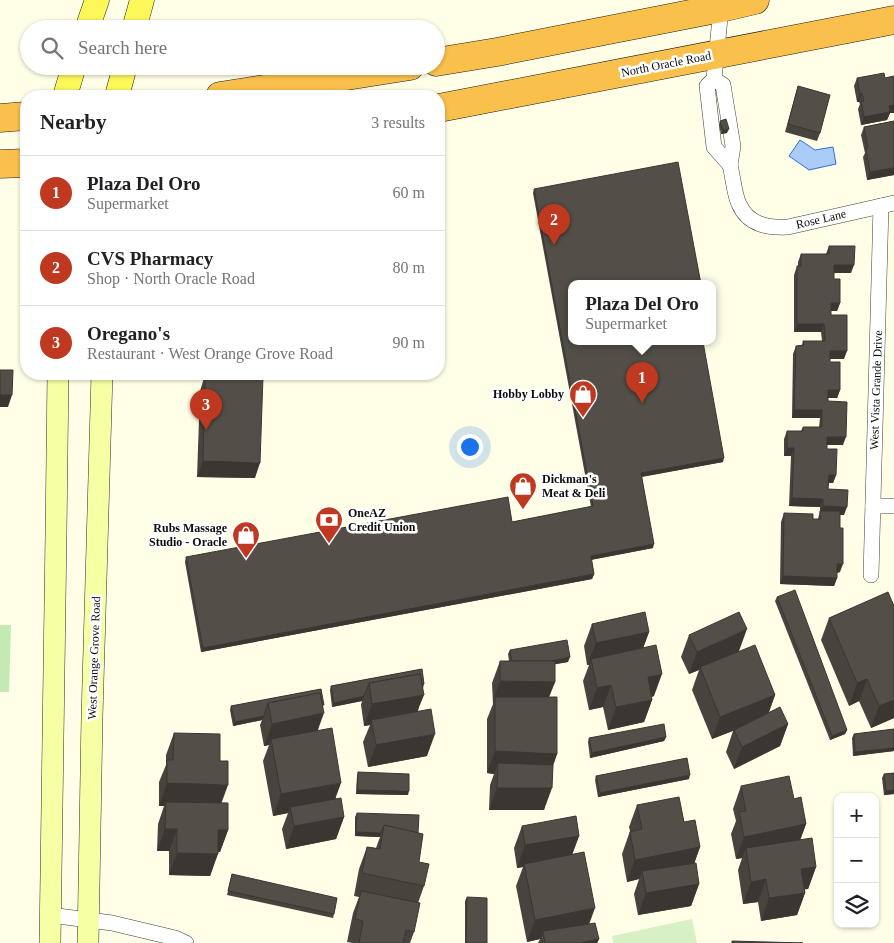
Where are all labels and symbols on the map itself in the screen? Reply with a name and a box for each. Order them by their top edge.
street label: North Oracle Road [620,48,712,80]
pin: 2 [538,204,570,245]
street label: Rose Lane [795,206,847,232]
street label: West Vista Grande Drive [867,330,885,450]
pin: 1 [626,362,658,403]
shop icon: Hobby Lobby [568,379,598,418]
place label: Hobby Lobby [493,387,564,401]
pin: 3 [190,389,222,430]
your location [457,434,483,460]
shop icon: Dickman's Meat & Deli [508,471,538,510]
place label: Dickman's Meat & Deli [542,472,606,500]
bank icon: OneAZ Credit Union [314,505,344,544]
place label: OneAZ Credit Union [348,506,416,534]
shop icon: Rubs Massage Studio - Oracle [231,520,261,559]
place label: Rubs Massage Studio - Oracle [149,521,228,549]
street label: West Orange Grove Road [85,596,103,720]

